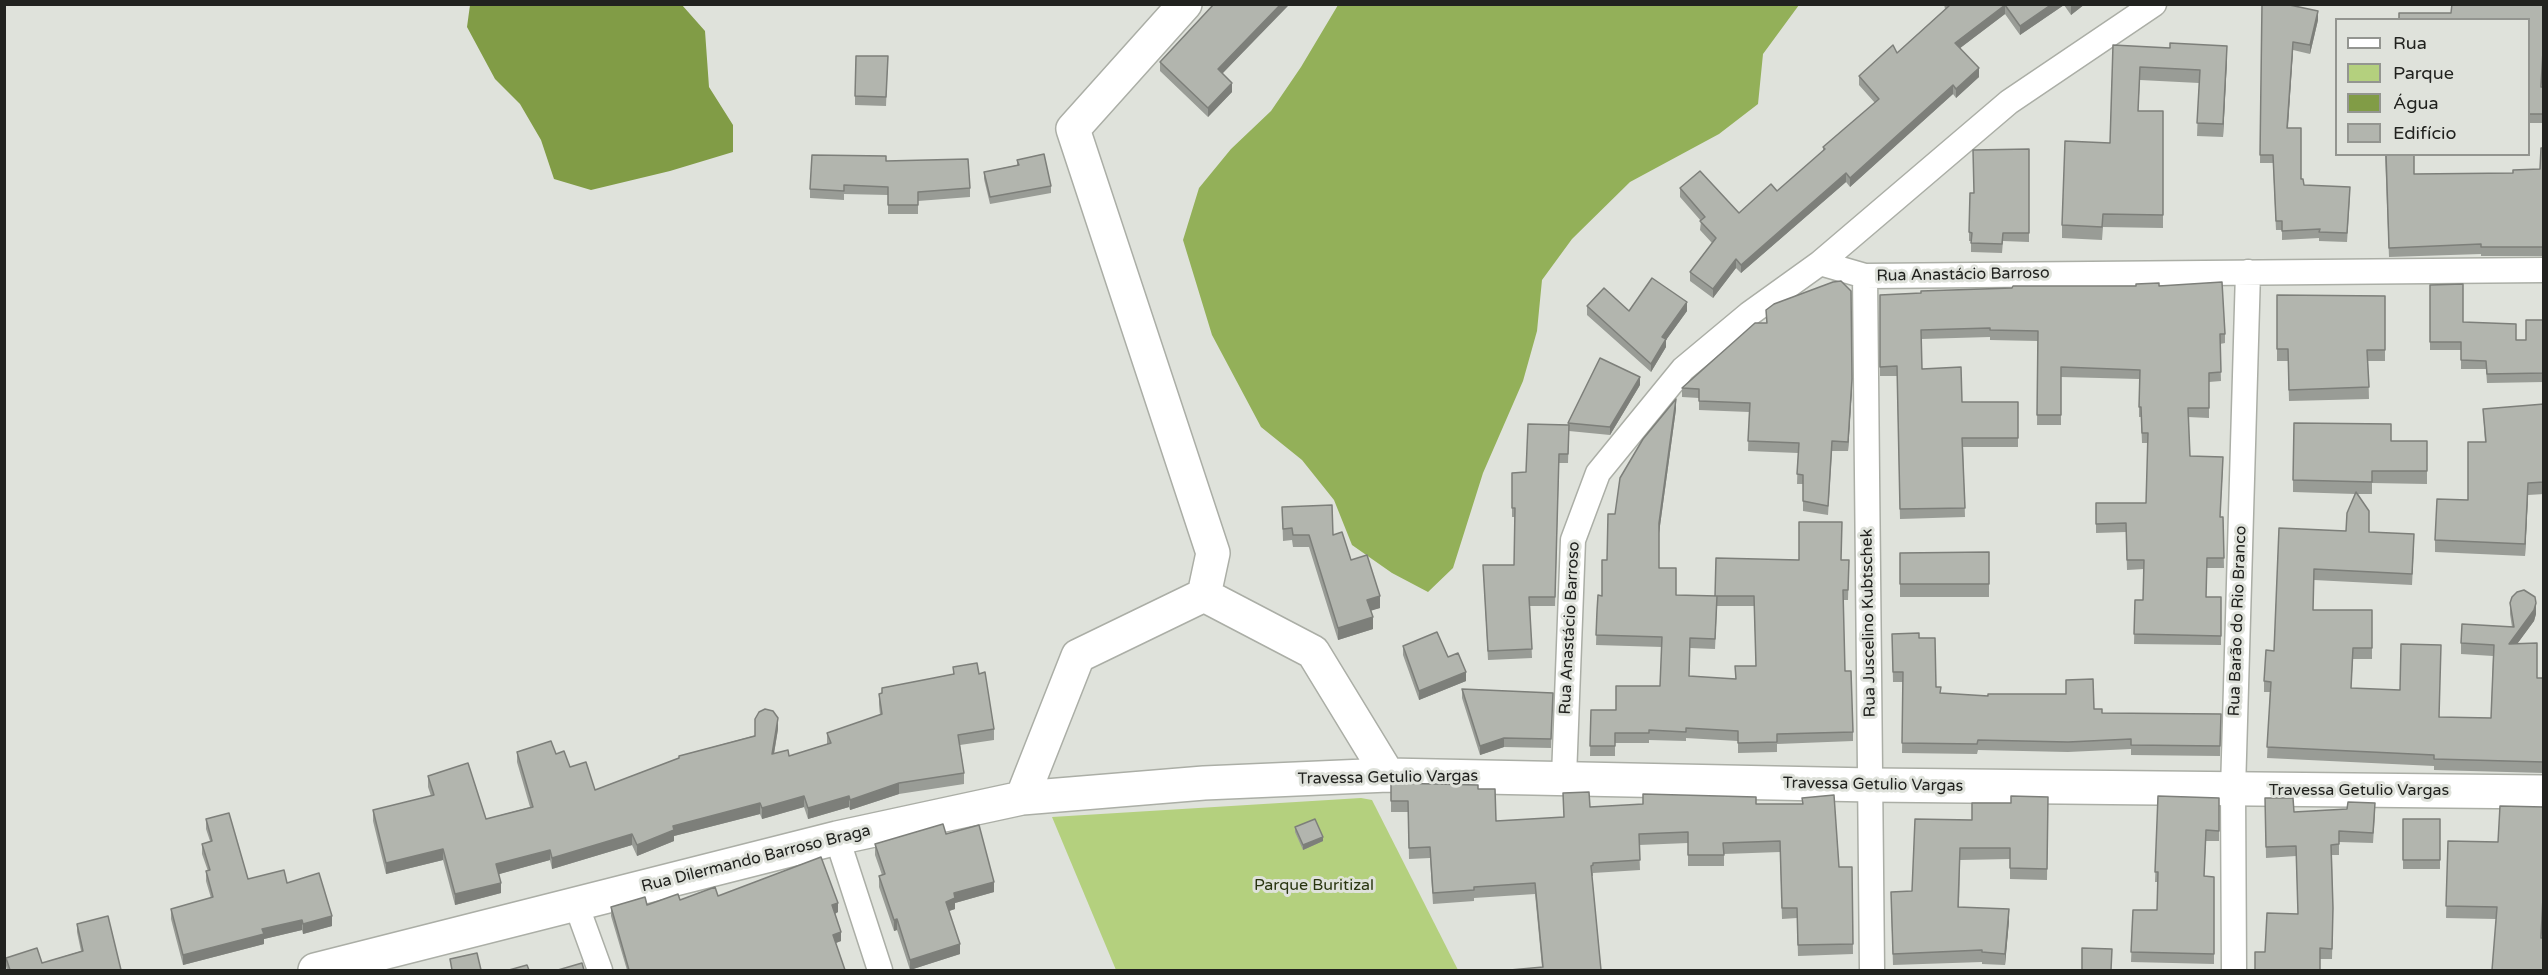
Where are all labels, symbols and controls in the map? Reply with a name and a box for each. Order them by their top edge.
legend [2335,18,2530,156]
text: Rua [2393,32,2427,54]
text: Parque [2393,62,2454,84]
text: Água [2393,92,2439,114]
text: Edifício [2393,122,2456,144]
street label: Rua Anastácio Barroso [1876,264,2050,286]
street label: Rua Barão do Rio Branco [2225,525,2251,717]
street label: Rua Juscelino Kubtschek [1858,529,1880,717]
street label: Rua Anastácio Barroso [1556,541,1584,715]
street label: Travessa Getulio Vargas [1298,767,1478,789]
street label: Travessa Getulio Vargas [1783,774,1963,796]
street label: Travessa Getulio Vargas [2269,781,2449,801]
street label: Rua Dilermando Barroso Braga [640,821,872,897]
park label: Parque Buritizal [1254,876,1374,896]

